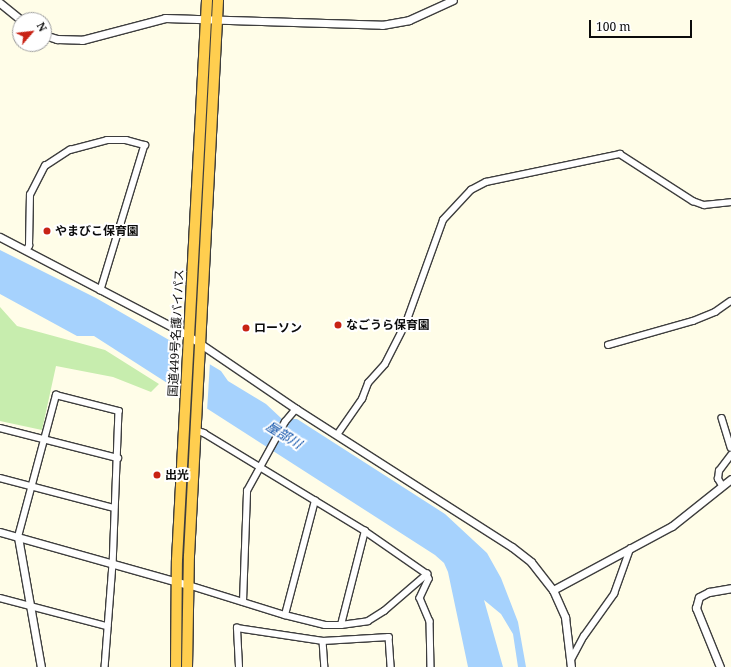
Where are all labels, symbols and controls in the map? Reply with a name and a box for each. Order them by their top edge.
north arrow [12,12,52,52]
scale bar [591,12,694,38]
text: 100 m [596,18,631,35]
text: N [33,19,51,34]
place label: やまびこ保育園 [55,224,139,238]
marker: やまびこ保育園 [42,226,52,236]
street label: 国道449号名護バイパス [165,269,187,397]
place label: なごうら保育園 [346,318,430,332]
marker: なごうら保育園 [333,320,343,330]
place label: ローソン [254,321,302,335]
marker: ローソン [241,323,251,333]
water label: 屋部川 [263,418,305,452]
place label: 出光 [165,468,189,482]
marker: 出光 [152,470,162,480]

